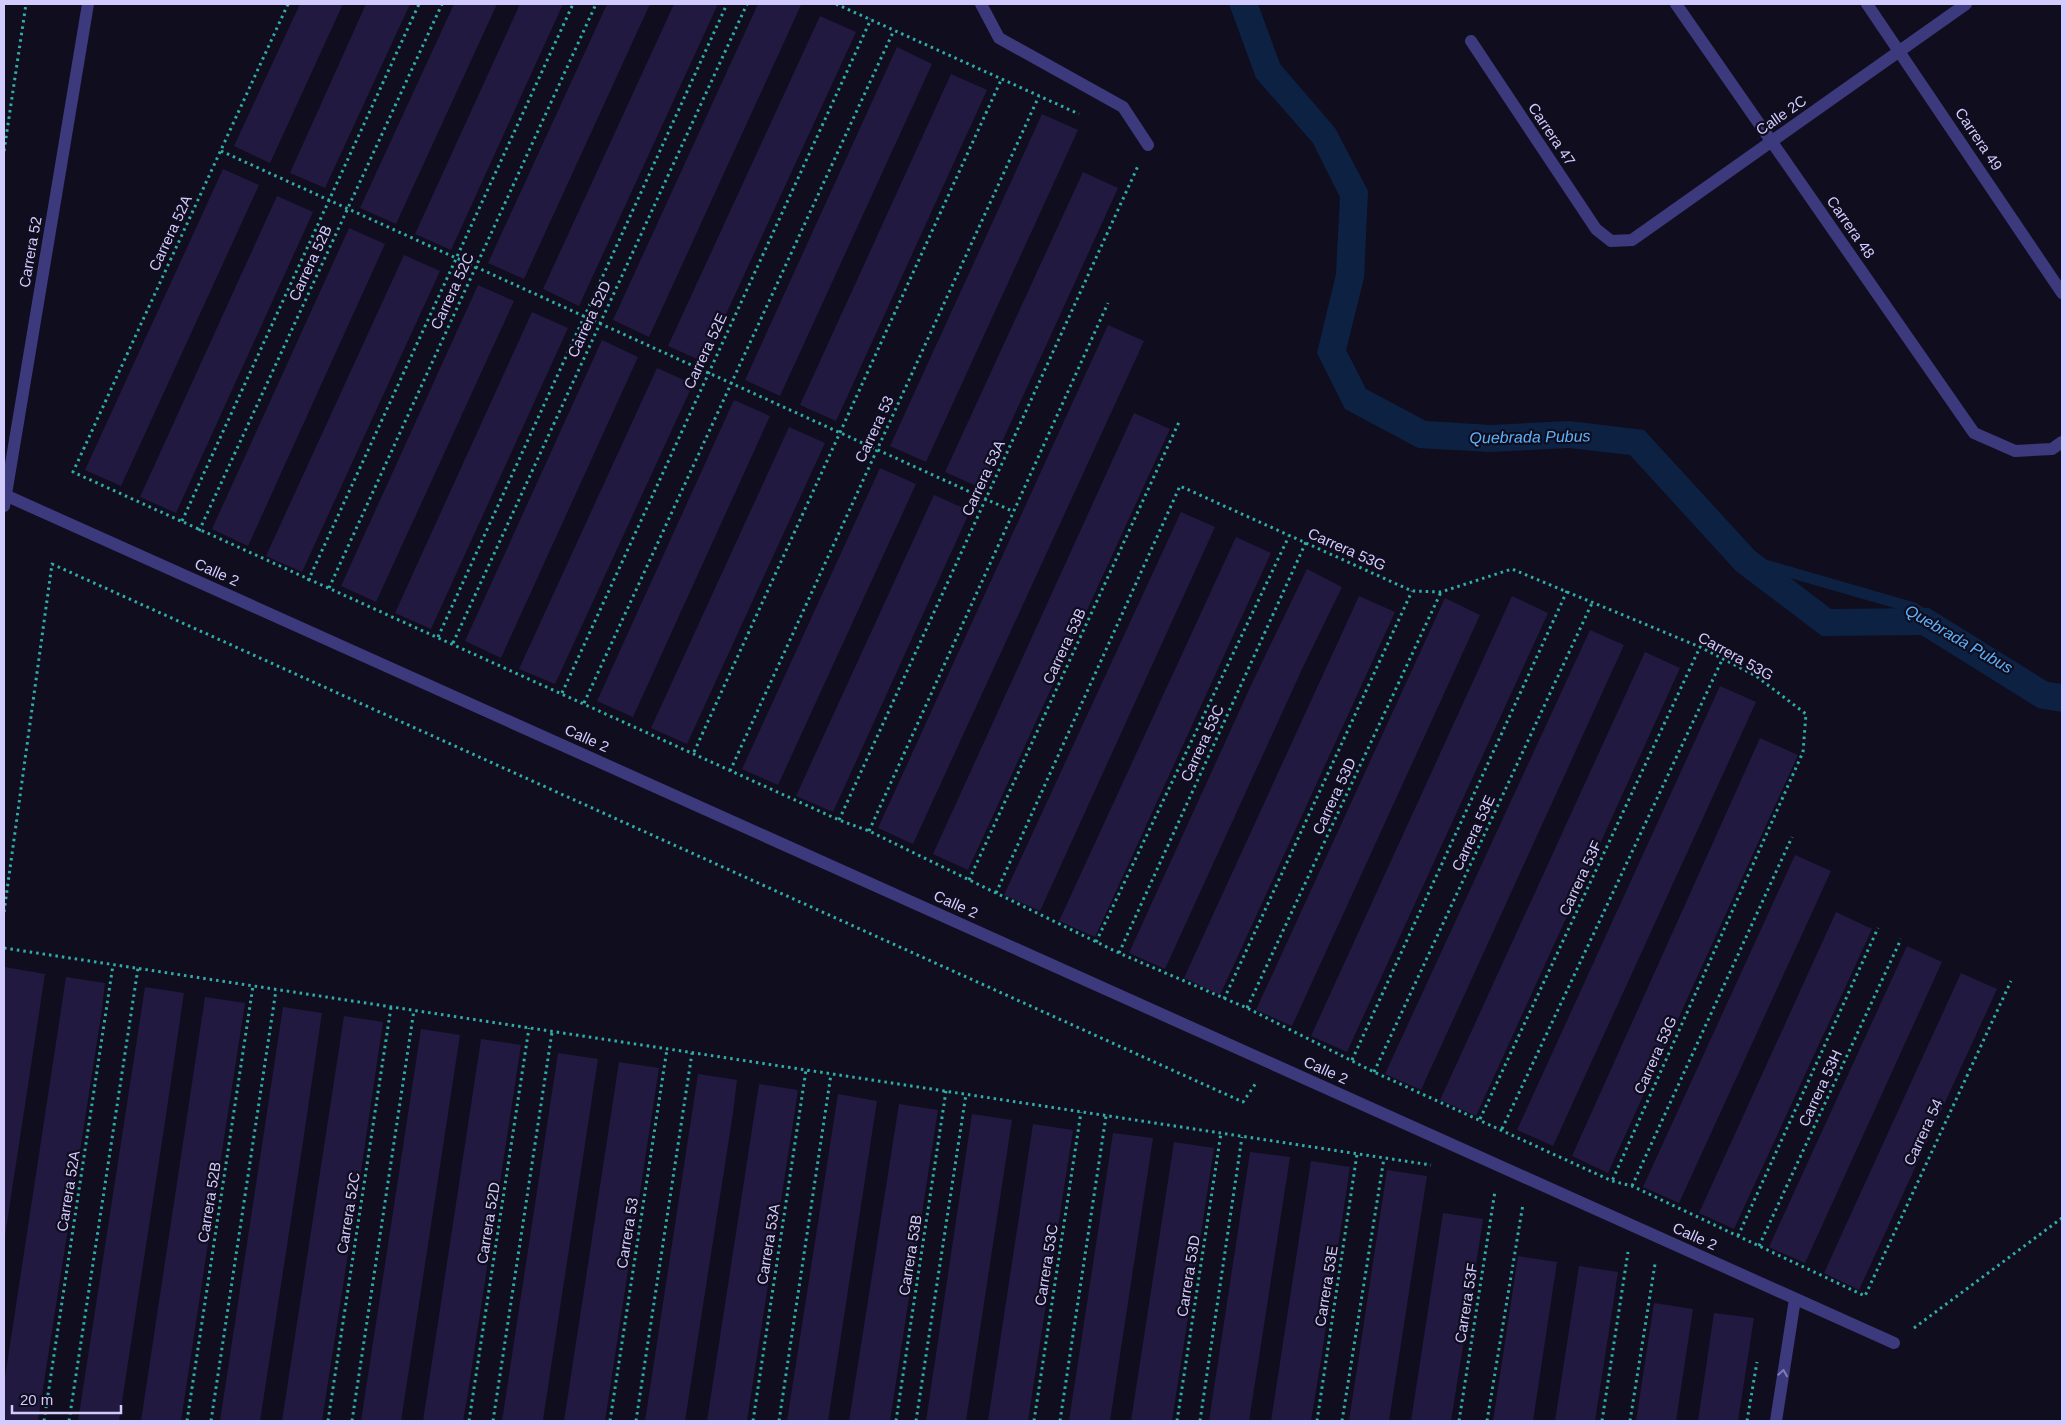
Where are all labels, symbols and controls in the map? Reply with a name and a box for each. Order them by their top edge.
street label: Calle 2C [1753,91,1810,138]
street label: Carrera 47 [1525,100,1579,168]
street label: Carrera 49 [1952,105,2006,173]
street label: Carrera 52A [145,192,195,274]
street label: Carrera 48 [1823,193,1879,261]
street label: Carrera 52 [15,215,45,289]
street label: Carrera 52B [285,222,335,304]
street label: Carrera 52C [427,250,477,332]
street label: Carrera 52D [564,278,614,360]
street label: Carrera 52E [680,310,730,392]
street label: Carrera 53 [851,393,897,465]
water label: Quebrada Pubus [1469,427,1591,447]
street label: Carrera 53A [958,437,1008,519]
street label: Carrera 53G [1305,524,1389,574]
street label: Calle 2 [192,555,242,589]
water label: Quebrada Pubus [1902,601,2016,677]
street label: Carrera 53B [1039,605,1089,687]
street label: Carrera 53G [1695,628,1777,684]
street label: Carrera 53C [1177,702,1227,784]
street label: Calle 2 [562,721,612,755]
street label: Carrera 53D [1309,755,1359,837]
street label: Carrera 53E [1448,792,1498,874]
street label: Carrera 53F [1555,838,1605,918]
street label: Calle 2 [931,887,981,921]
street label: Carrera 53G [1630,1013,1680,1097]
street label: Carrera 53H [1795,1047,1845,1129]
street label: Calle 2 [1301,1053,1351,1087]
street label: Carrera 54 [1900,1096,1946,1168]
street label: Carrera 52A [53,1149,83,1233]
street label: Carrera 52B [194,1160,224,1244]
street label: Carrera 52C [333,1171,363,1255]
street label: Carrera 52D [473,1181,503,1265]
street label: Carrera 53 [613,1196,641,1270]
street label: Carrera 53A [753,1202,783,1286]
street label: Carrera 53B [895,1213,925,1297]
street label: Calle 2 [1670,1219,1720,1253]
street label: Carrera 53C [1031,1223,1061,1307]
street label: Carrera 53D [1173,1234,1203,1318]
street label: Carrera 53E [1311,1244,1341,1328]
street label: Carrera 53F [1451,1262,1481,1344]
one-way arrow [1778,1369,1788,1377]
scale bar [12,1382,121,1414]
text: 20 m [20,1391,53,1408]

